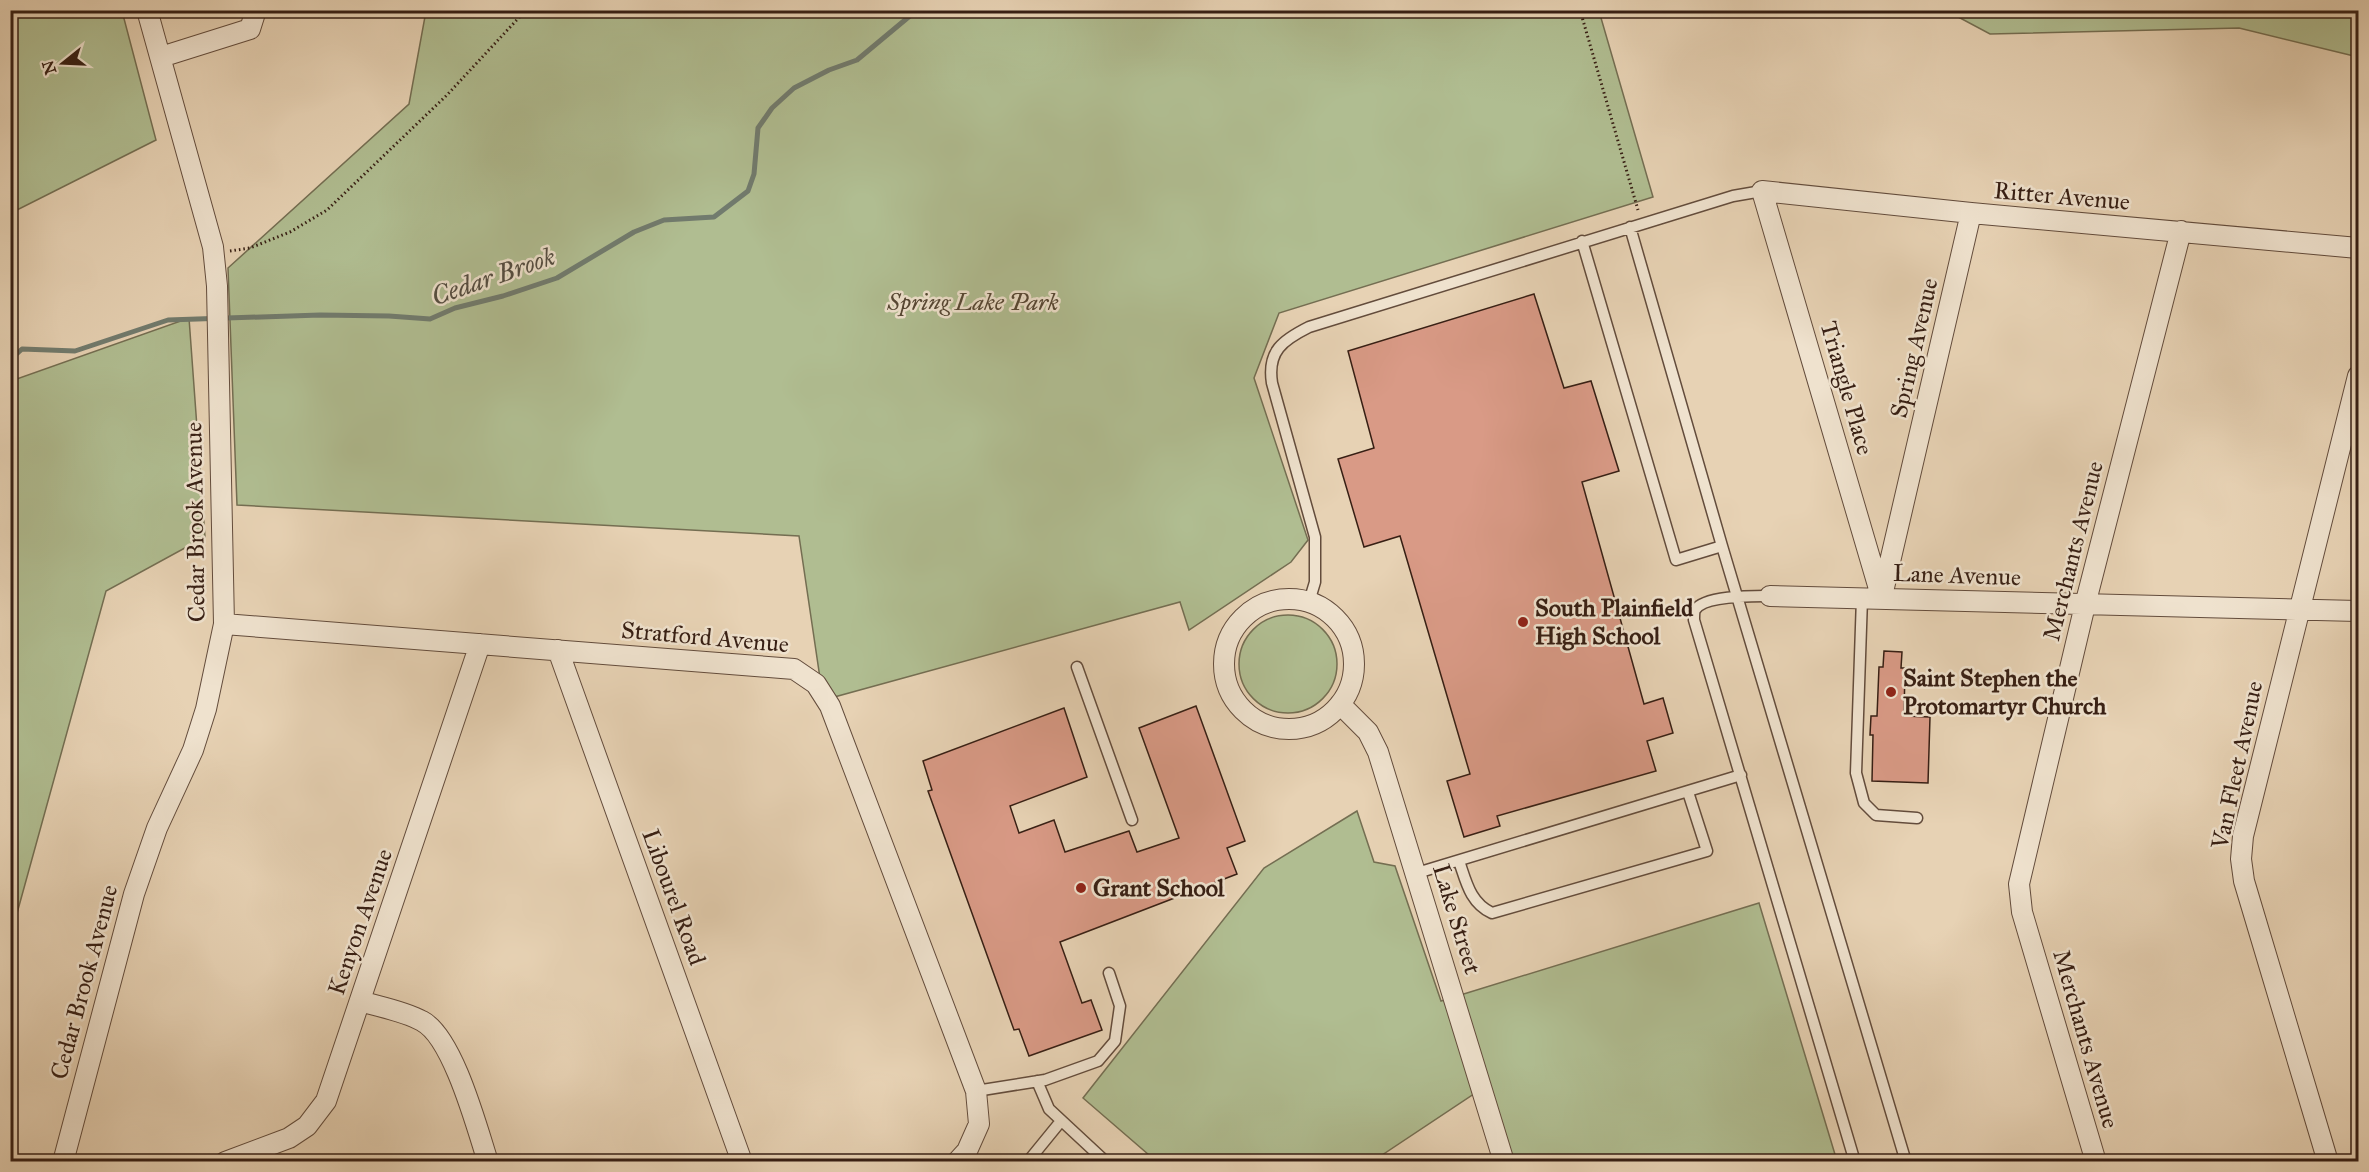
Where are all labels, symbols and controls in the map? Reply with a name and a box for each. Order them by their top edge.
north arrow [33,33,93,93]
text: N [38,58,60,77]
street label: Ritter Avenue [1993,175,2131,217]
water label: Cedar Brook [427,240,560,312]
street label: Spring Avenue [1883,275,1945,421]
park label: Spring Lake Park [886,287,1059,317]
street label: Triangle Place [1814,318,1880,458]
street label: Cedar Brook Avenue [178,422,212,622]
street label: Merchants Avenue [2036,458,2110,644]
street label: Lane Avenue [1892,558,2022,592]
place label: South Plainfield High School [1535,593,1694,651]
street label: Stratford Avenue [620,615,790,659]
marker: South Plainfield High School [1516,615,1530,629]
place label: Saint Stephen the Protomartyr Church [1903,663,2107,721]
street label: Van Fleet Avenue [2204,678,2269,853]
marker: Saint Stephen the Protomartyr Church [1884,685,1898,699]
street label: Libourel Road [636,825,712,969]
street label: Kenyon Avenue [321,845,399,999]
street label: Lake Street [1426,860,1488,978]
place label: Grant School [1093,873,1225,903]
street label: Cedar Brook Avenue [44,881,124,1083]
marker: Grant School [1074,881,1088,895]
street label: Merchants Avenue [2046,946,2126,1132]

